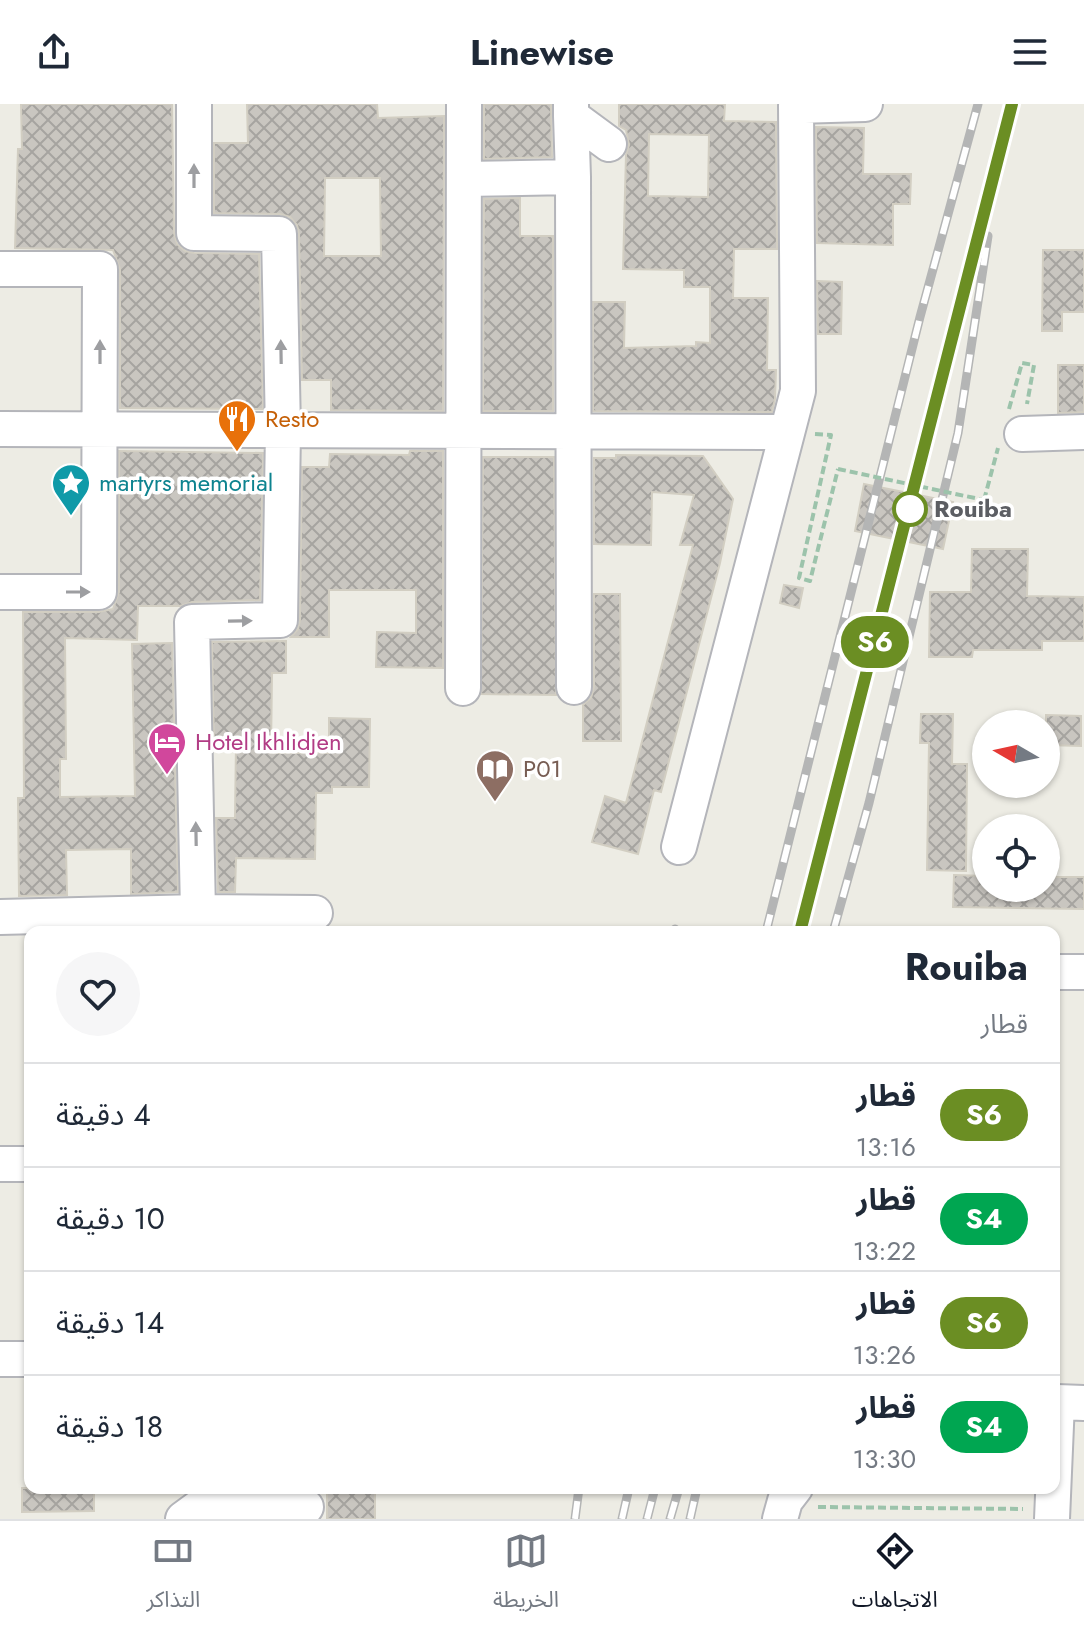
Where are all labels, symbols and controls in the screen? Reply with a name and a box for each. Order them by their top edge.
text: Linewise [470,26,614,78]
icon: share [32,30,76,74]
icon: menu [1008,30,1052,74]
one-way arrow [188,163,200,188]
one-way arrow [94,339,106,364]
one-way arrow [275,339,287,364]
restaurant icon: Resto [216,398,258,453]
place label: Resto [265,401,319,436]
place icon: martyrs memorial [50,462,92,517]
place label: martyrs memorial [99,465,273,500]
place label: Rouiba [934,491,1012,526]
marker: Rouiba [893,492,927,526]
one-way arrow [66,586,91,598]
one-way arrow [228,615,253,627]
line badge: S6 [839,616,911,668]
text: S6 [857,621,893,662]
north arrow [972,710,1060,798]
map controls [972,710,1060,902]
hotel icon: Hotel Ikhlidjen [146,721,188,776]
place label: Hotel Ikhlidjen [195,724,342,759]
library icon: P01 [474,748,516,803]
place label: P01 [523,751,561,786]
button: locate [972,814,1060,902]
one-way arrow [190,821,203,846]
text: Rouiba [905,939,1028,994]
button: heart [56,952,140,1036]
text: قطار [981,1005,1028,1043]
text: قطار [856,1074,916,1117]
text: 4 دقيقة [56,1093,151,1136]
text: S6 [966,1094,1002,1135]
text: 13:16 [856,1128,916,1166]
text: قطار [856,1178,916,1221]
text: 10 دقيقة [56,1197,165,1240]
text: S4 [965,1198,1003,1239]
text: 13:22 [853,1232,916,1270]
text: قطار [856,1282,916,1325]
text: 14 دقيقة [56,1301,164,1344]
text: S6 [966,1302,1002,1343]
text: 13:26 [853,1336,916,1374]
text: قطار [856,1386,916,1429]
text: 18 دقيقة [56,1405,163,1448]
text: S4 [965,1406,1003,1447]
text: 13:30 [853,1440,916,1478]
tab: التذاكر [146,1529,200,1623]
tab: الخريطة [493,1529,559,1623]
tab: الاتجاهات [852,1529,938,1623]

